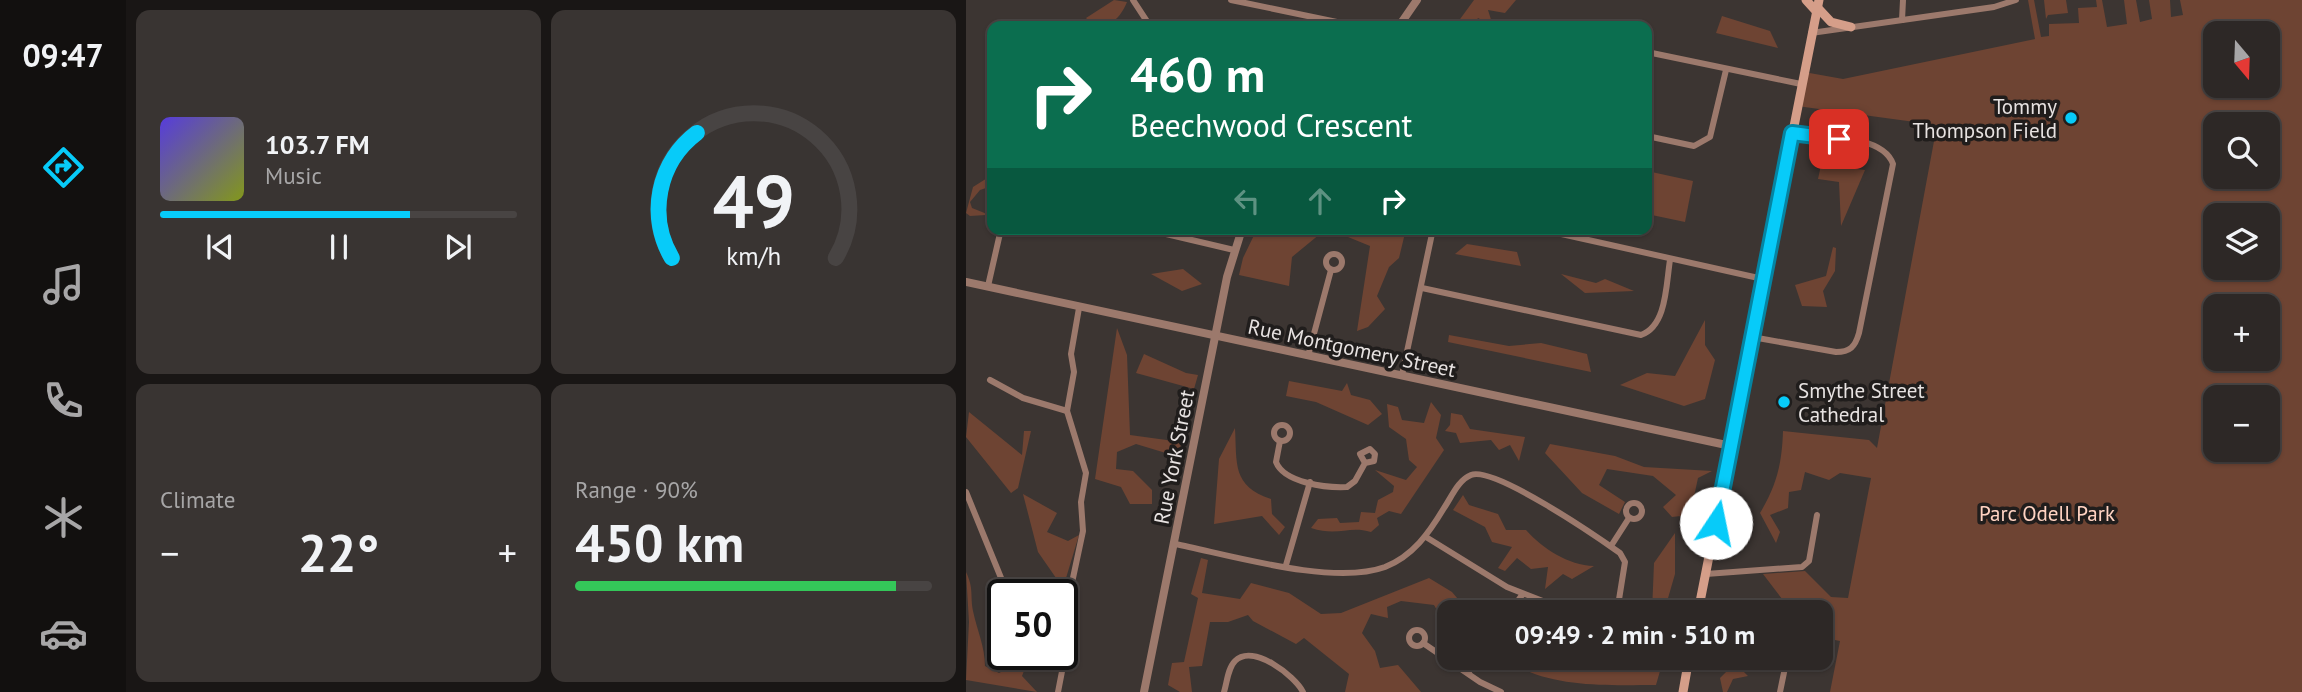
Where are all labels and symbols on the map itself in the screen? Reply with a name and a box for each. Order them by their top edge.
north arrow [2203,21,2280,98]
place label: Tommy Thompson Field [1912,93,2057,144]
pin [1809,109,1869,169]
marker: Tommy Thompson Field [2063,110,2079,126]
street label: Rue Montgomery Street [1246,313,1458,383]
place label: Smythe Street Cathedral [1798,377,1925,428]
street label: Rue York Street [1148,388,1200,526]
marker: Smythe Street Cathedral [1776,394,1792,410]
position arrow [1679,486,1753,560]
park label: Parc Odell Park [1979,500,2115,527]
speed limit sign: 50 [987,579,1078,670]

